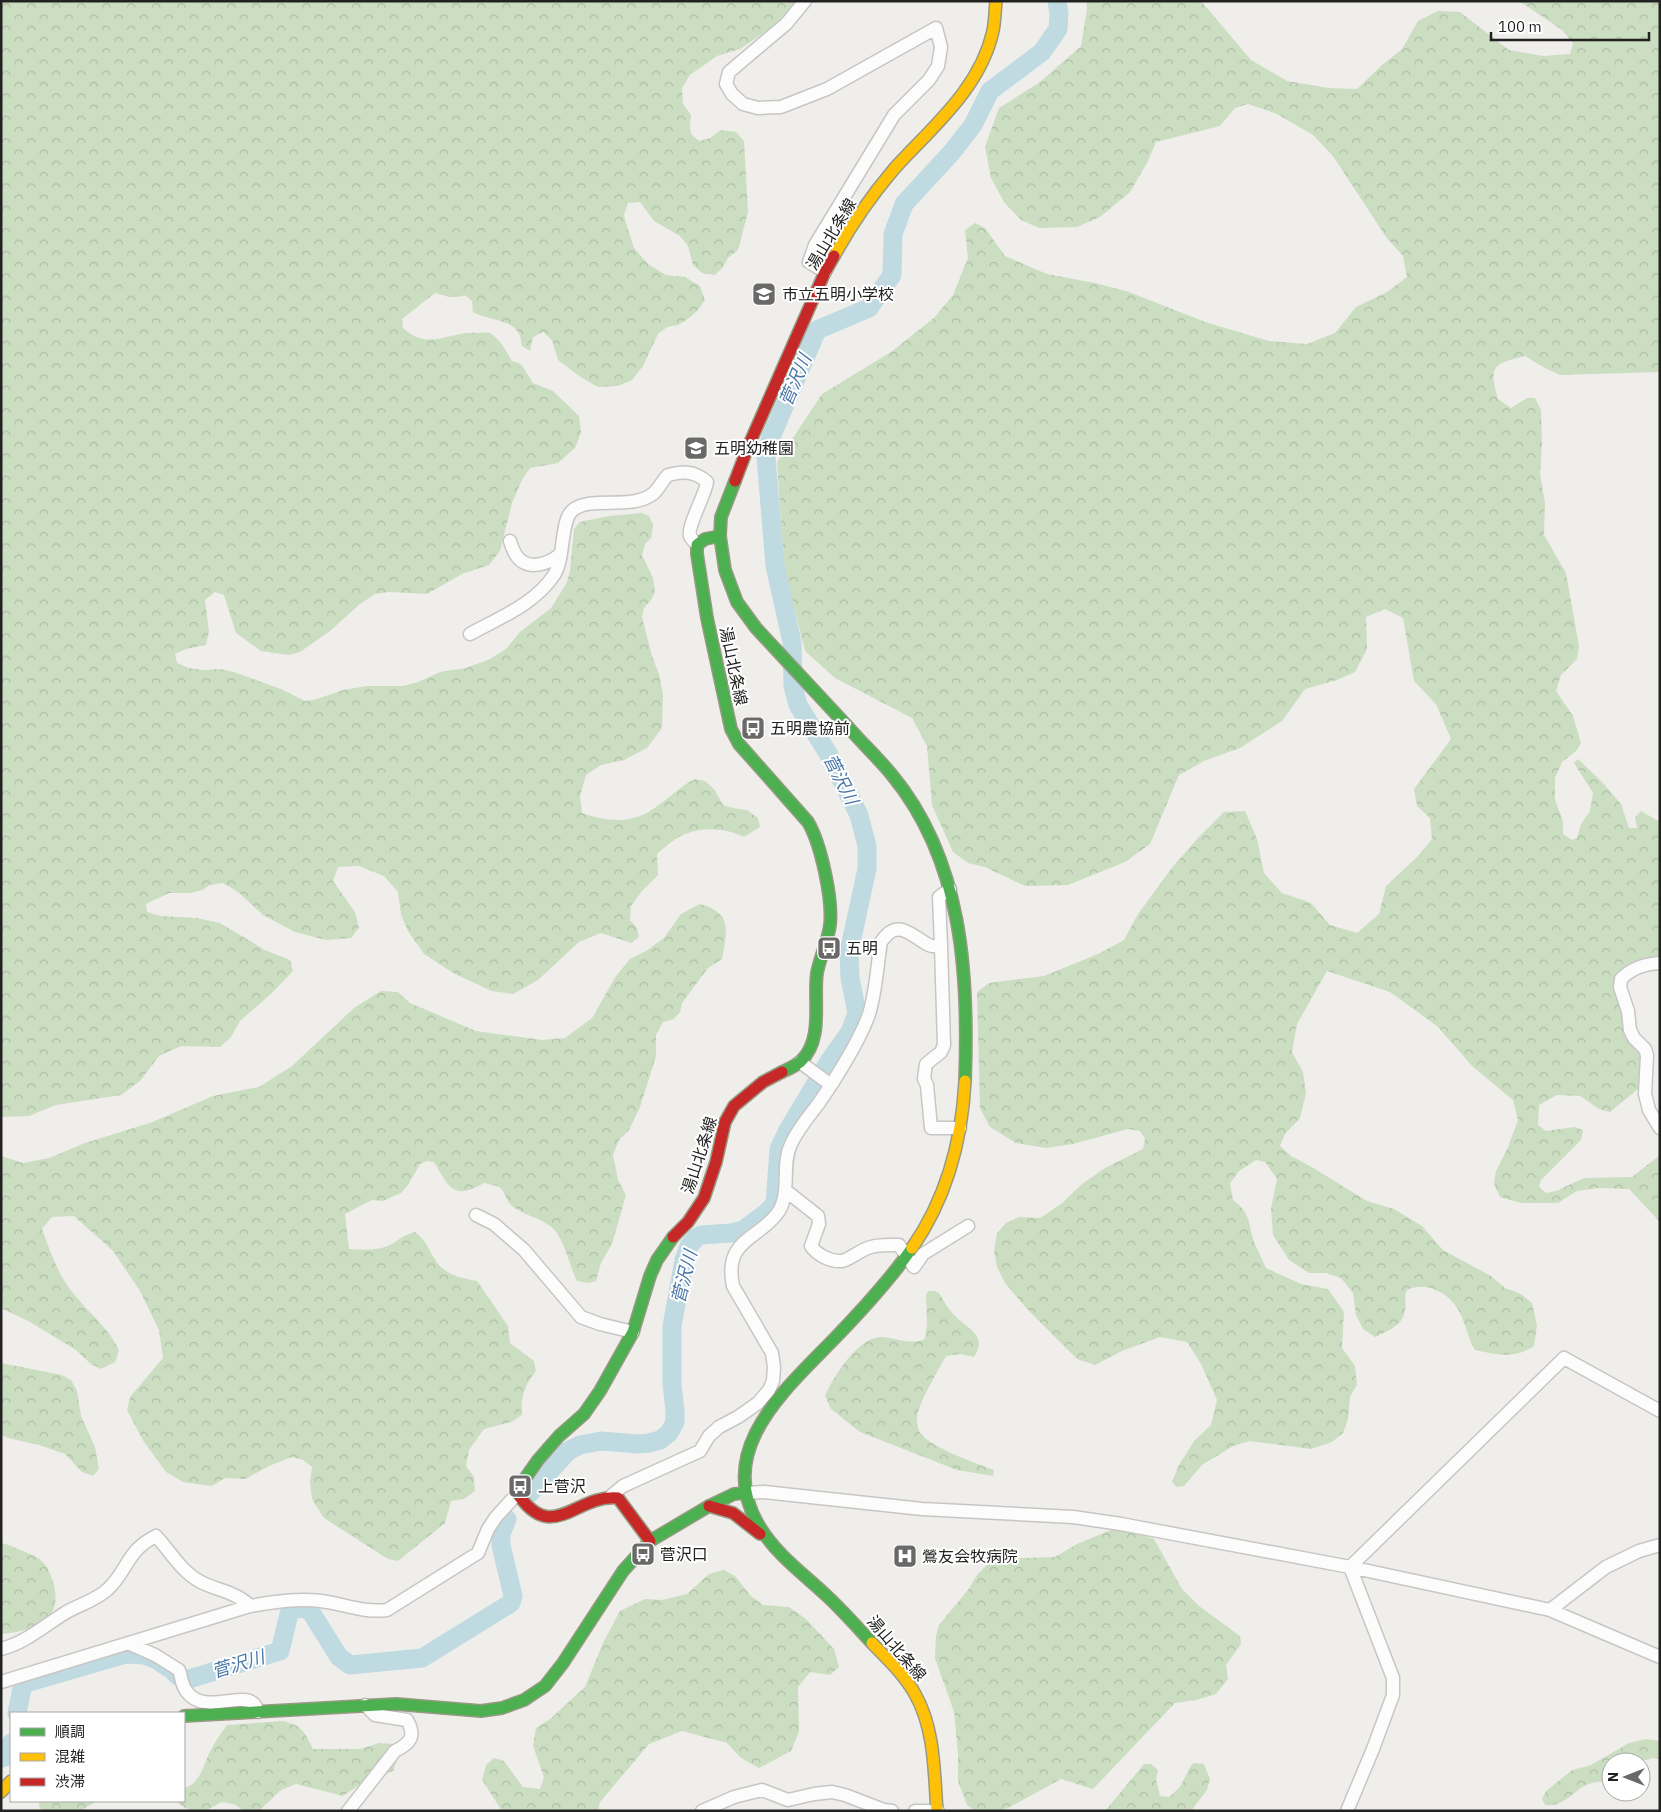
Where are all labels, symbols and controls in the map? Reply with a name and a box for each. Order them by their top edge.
scale bar [1491,10,1648,42]
text: 100 m [1498,17,1542,36]
street label: 湯山北条線 [802,195,860,273]
school or university icon: 市立五明小学校 [751,281,777,307]
place label: 市立五明小学校 [782,284,894,304]
water label: 菅沢川 [774,349,817,409]
school or university icon: 五明幼稚園 [683,435,709,461]
place label: 五明幼稚園 [714,438,794,458]
street label: 湯山北条線 [716,625,752,707]
bus stop icon: 五明農協前 [740,715,766,741]
place label: 五明農協前 [770,718,850,738]
water label: 菅沢川 [818,750,864,810]
bus stop icon: 五明 [816,935,842,961]
place label: 五明 [846,938,878,958]
street label: 湯山北条線 [677,1114,721,1196]
water label: 菅沢川 [666,1246,702,1306]
bus stop icon: 上菅沢 [507,1473,533,1499]
place label: 上菅沢 [538,1476,586,1496]
bus stop icon: 菅沢口 [630,1541,656,1567]
hospital icon: 鶯友会牧病院 [892,1543,918,1569]
place label: 菅沢口 [660,1544,708,1564]
place label: 鶯友会牧病院 [922,1546,1018,1566]
street label: 湯山北条線 [863,1611,931,1685]
water label: 菅沢川 [209,1645,269,1683]
legend [10,1712,185,1802]
text: 順調 [55,1722,85,1741]
text: 混雑 [55,1747,85,1766]
north arrow [1601,1752,1651,1802]
text: 渋滞 [55,1772,85,1791]
text: N [1604,1772,1622,1782]

